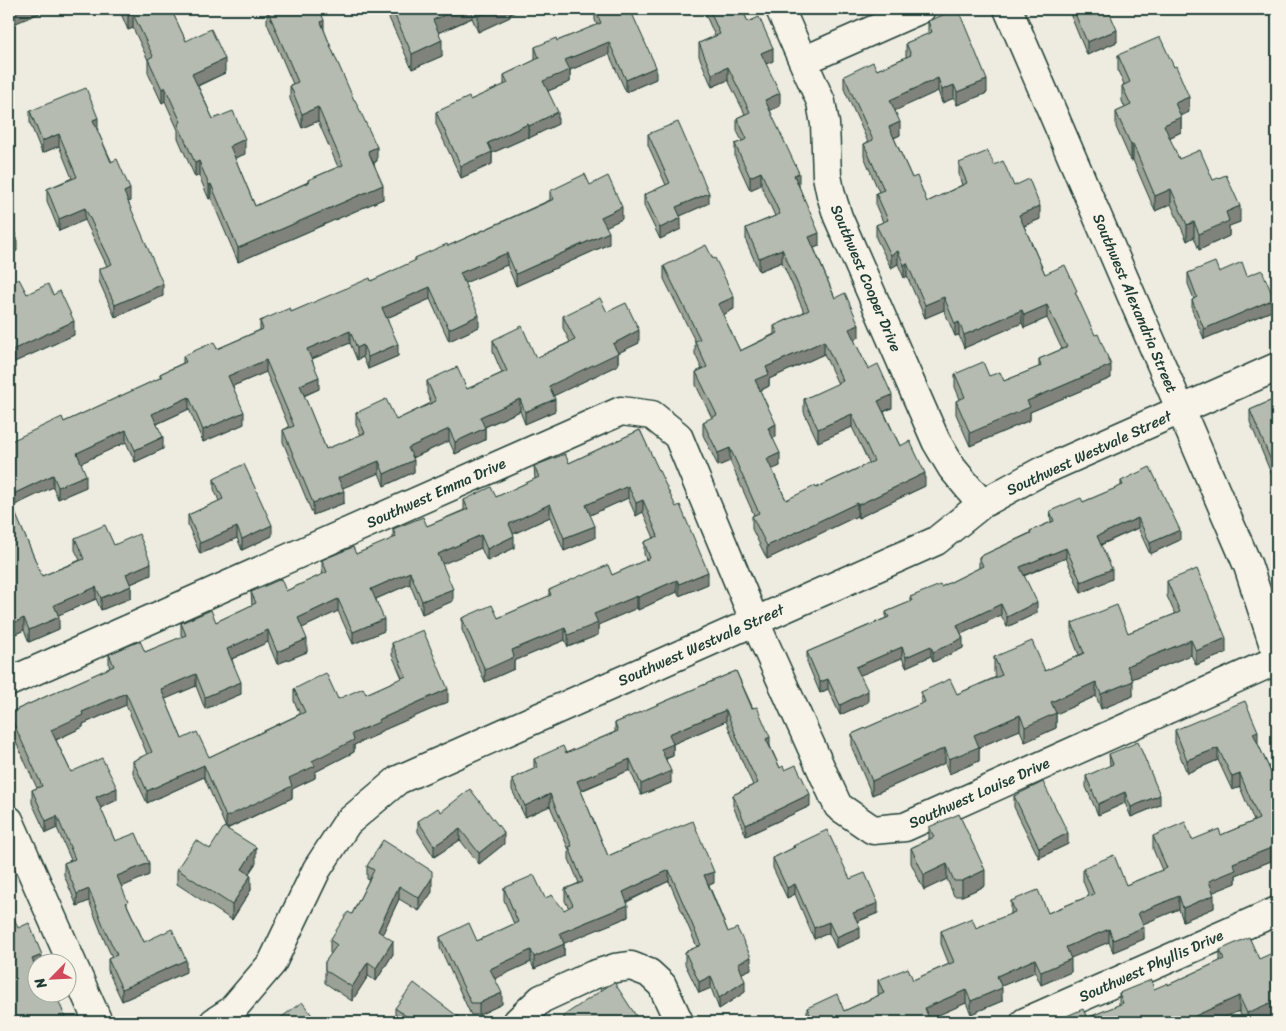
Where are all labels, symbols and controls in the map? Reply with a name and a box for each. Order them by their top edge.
street label: Southwest Cooper Drive [823,200,909,356]
street label: Southwest Alexandria Street [1085,209,1185,397]
street label: Southwest Westvale Street [1002,403,1177,503]
street label: Southwest Emma Drive [362,450,510,536]
street label: Southwest Westvale Street [614,596,789,693]
street label: Southwest Louise Drive [904,750,1054,836]
street label: Southwest Phyllis Drive [1074,922,1228,1010]
north arrow [28,954,78,1004]
text: N [27,973,54,994]

